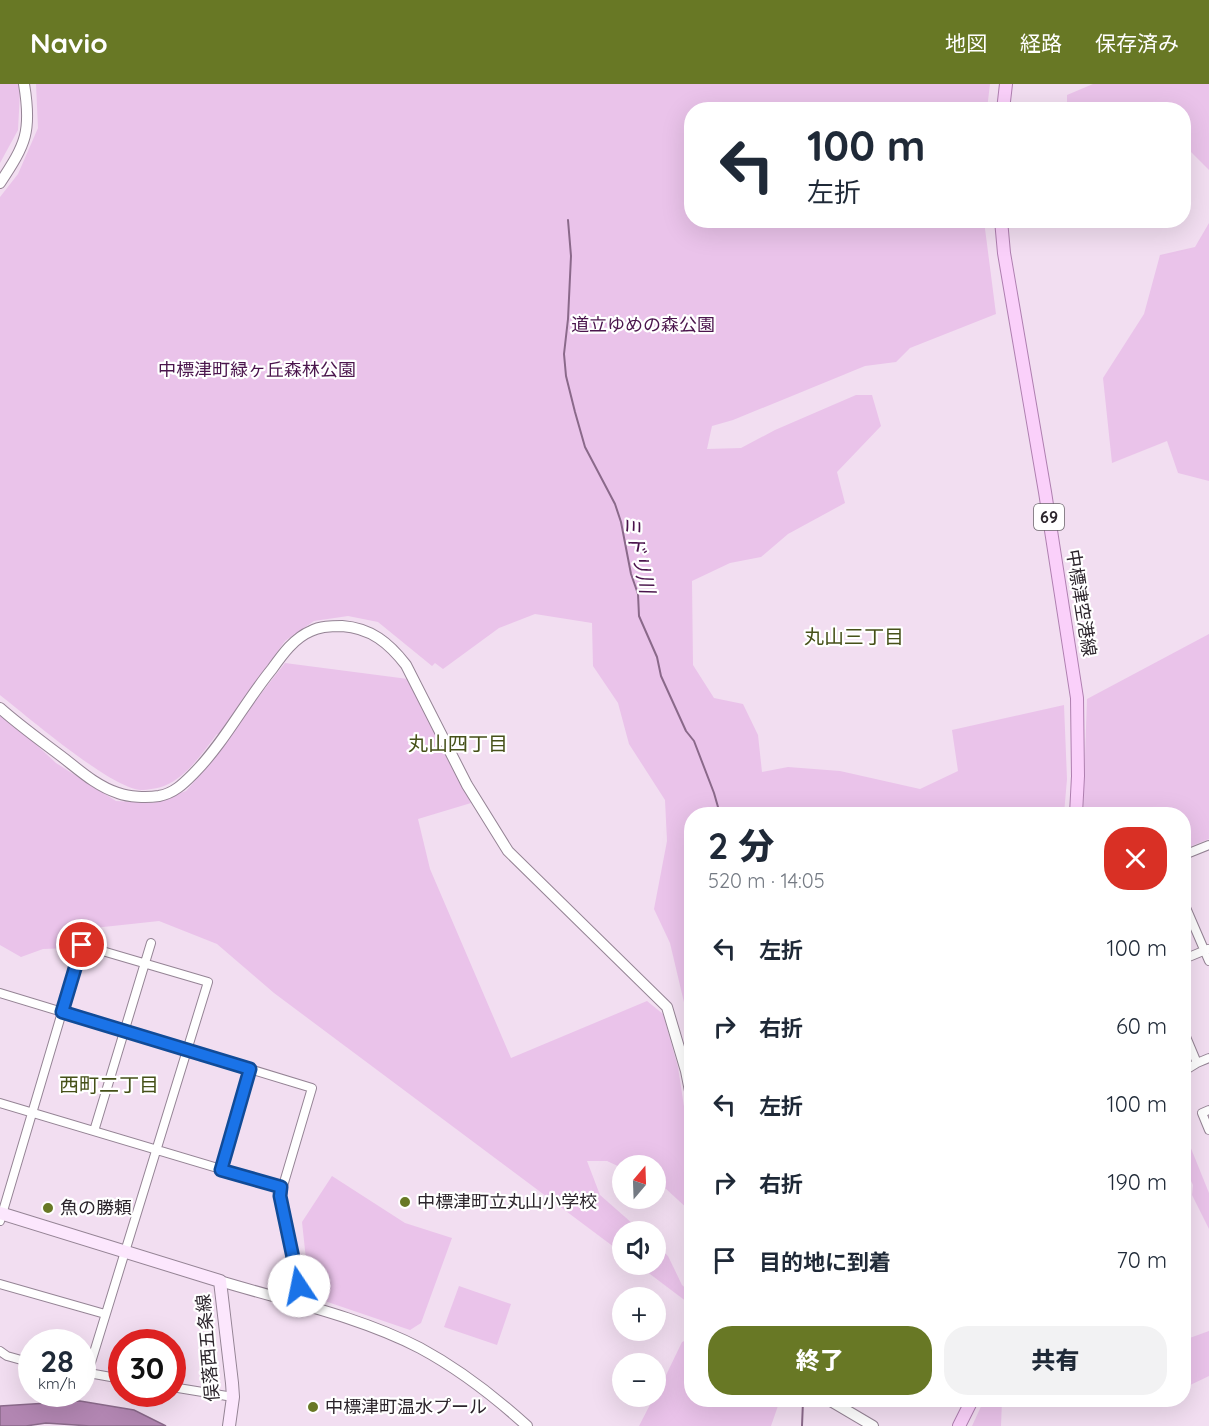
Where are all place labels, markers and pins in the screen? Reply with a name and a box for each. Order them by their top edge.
pin [56,919,107,970]
place label: 中標津町立丸山小学校 [417,1190,597,1213]
marker: 中標津町立丸山小学校 [398,1195,412,1209]
place label: 魚の勝頼 [60,1196,132,1219]
marker: 魚の勝頼 [41,1201,55,1215]
place label: 中標津町温水プール [325,1395,487,1418]
marker: 中標津町温水プール [306,1400,320,1414]

